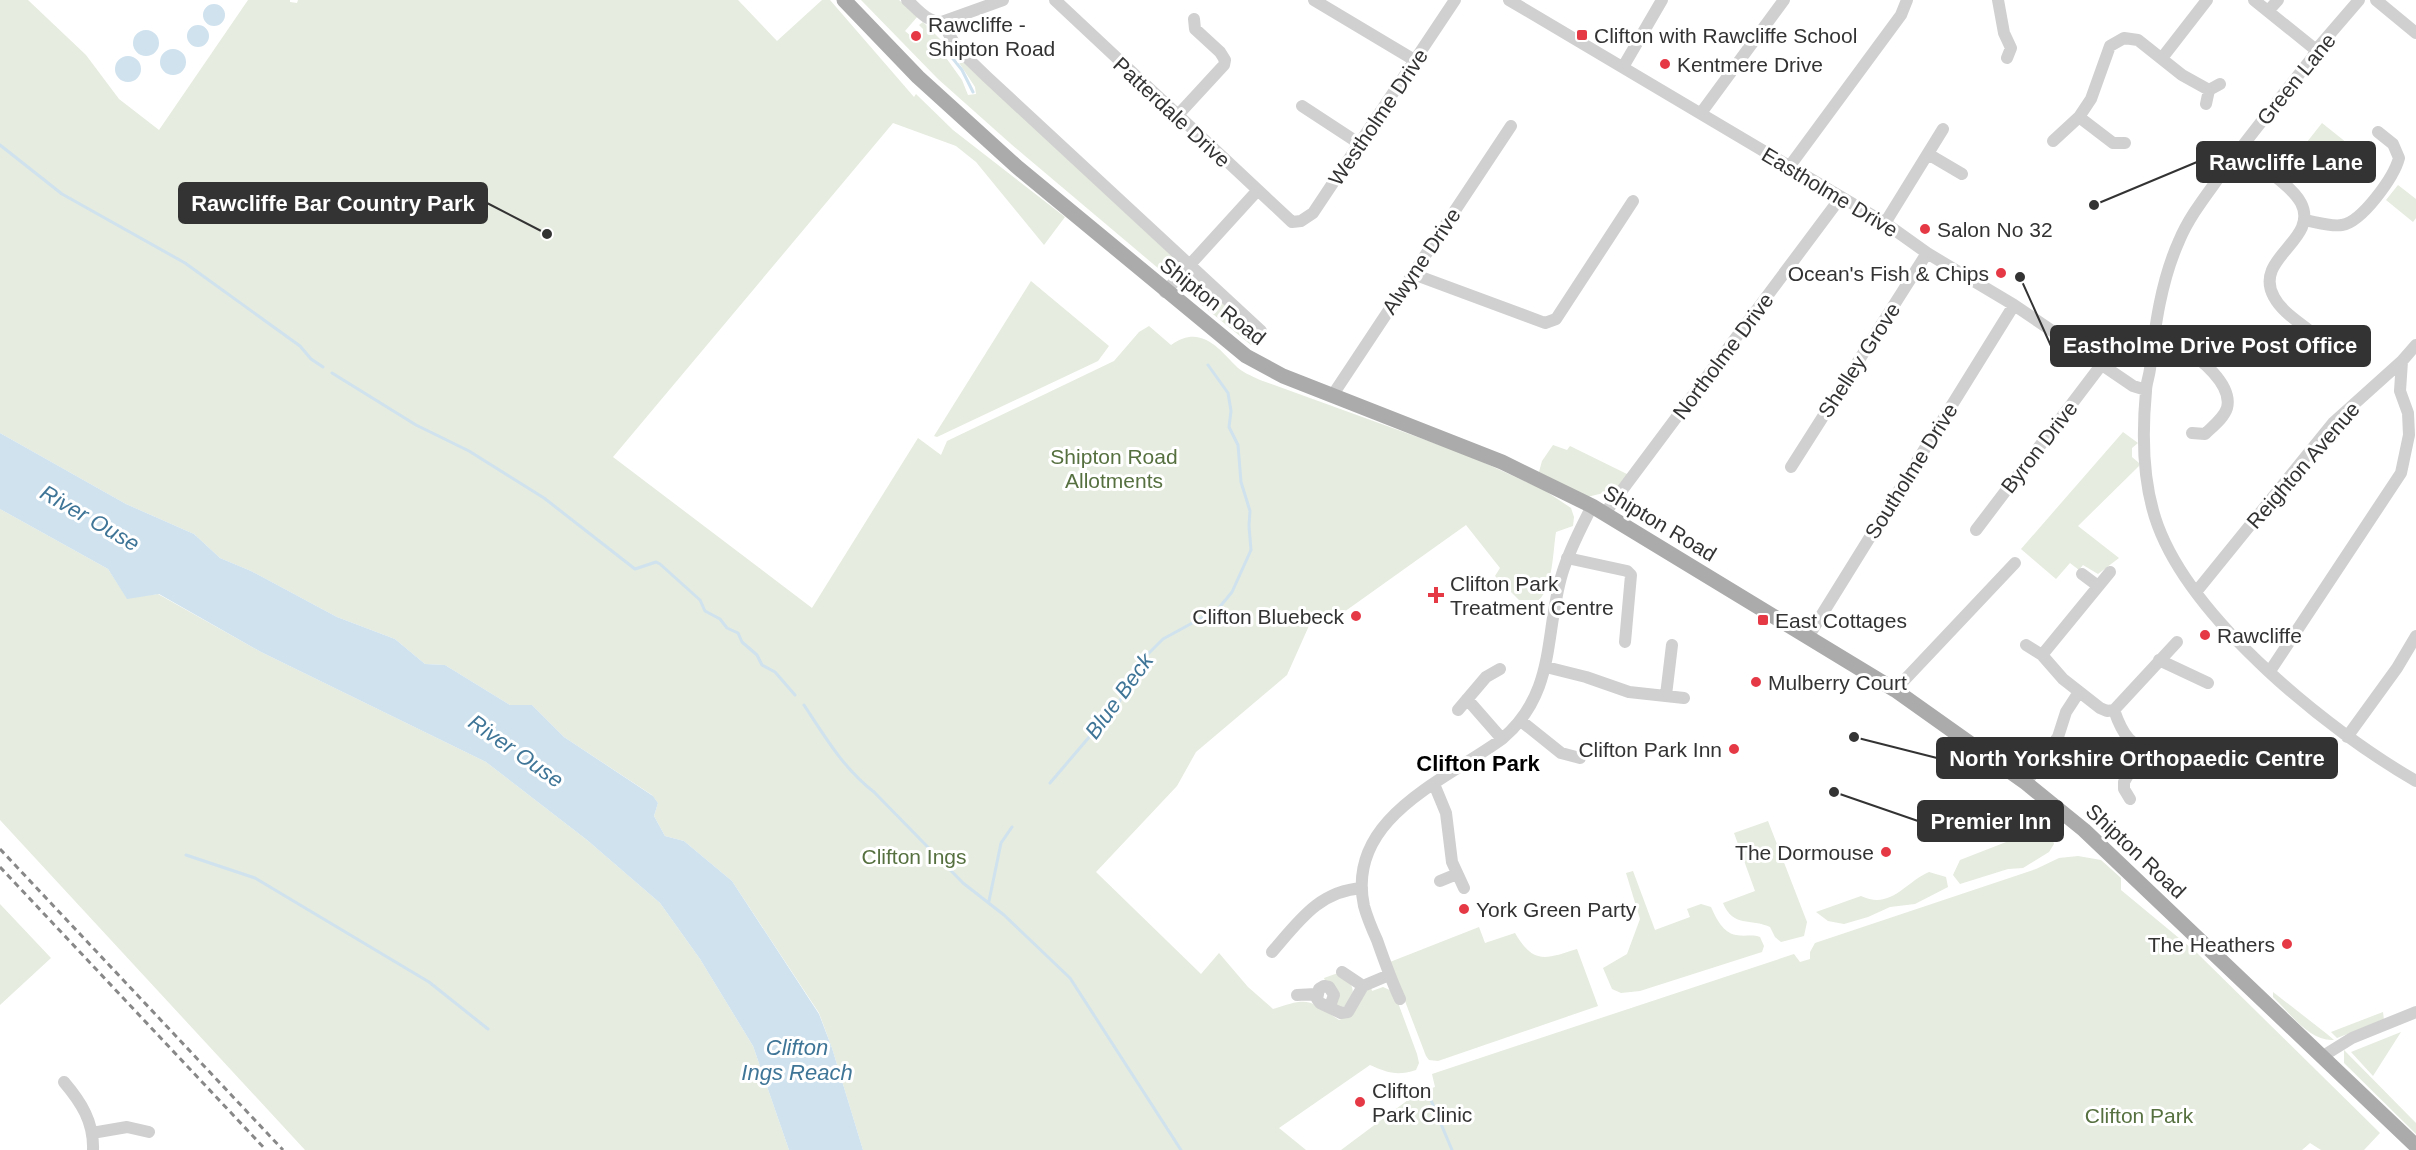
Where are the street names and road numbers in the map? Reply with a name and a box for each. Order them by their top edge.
street label: Green Lane [2252,29,2340,129]
street label: Westholme Drive [1324,44,1432,190]
street label: Patterdale Drive [1109,52,1235,172]
street label: Eastholme Drive [1758,142,1902,242]
street label: Alwyne Drive [1377,204,1465,318]
street label: Shipton Road [1156,253,1270,349]
street label: Northolme Drive [1668,288,1778,424]
street label: Shelley Grove [1813,298,1905,422]
street label: Byron Drive [1996,397,2082,497]
street label: Reighton Avenue [2242,397,2364,533]
street label: Southolme Drive [1860,399,1962,543]
street label: Shipton Road [1600,480,1720,566]
street label: Shipton Road [2082,799,2190,903]

